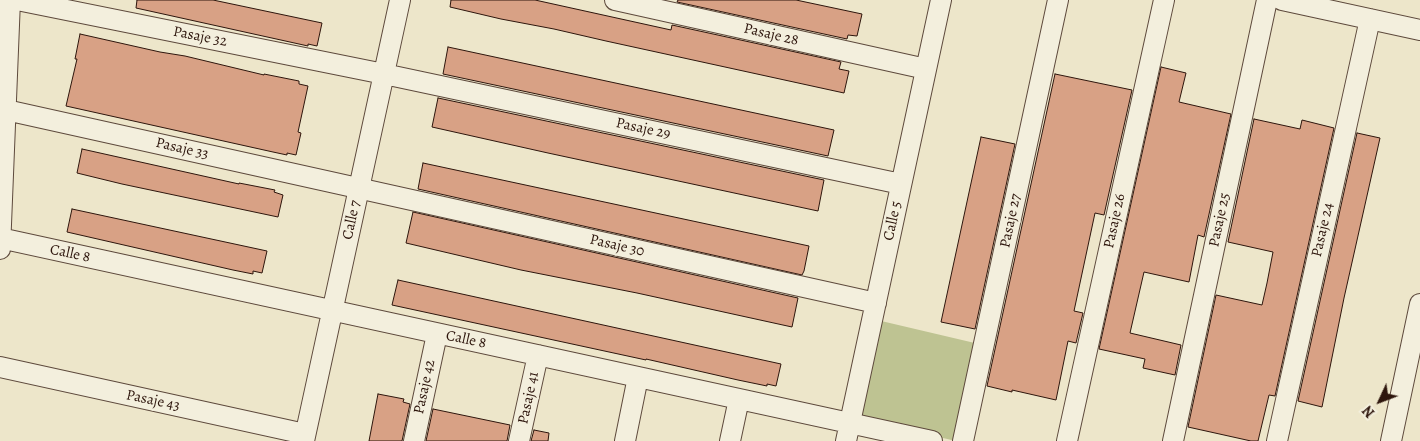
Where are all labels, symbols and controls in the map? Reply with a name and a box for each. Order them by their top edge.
street label: Pasaje 28 [742,20,800,50]
street label: Pasaje 32 [171,23,229,51]
street label: Pasaje 29 [614,114,672,144]
street label: Pasaje 33 [154,134,210,164]
street label: Pasaje 25 [1205,191,1235,249]
street label: Pasaje 27 [996,192,1026,250]
street label: Pasaje 26 [1100,192,1130,250]
street label: Calle 7 [339,199,365,241]
street label: Calle 5 [880,200,906,242]
street label: Pasaje 24 [1308,201,1338,259]
street label: Pasaje 30 [588,231,646,261]
street label: Calle 8 [48,241,92,267]
street label: Calle 8 [444,327,488,353]
street label: Pasaje 42 [410,358,440,416]
street label: Pasaje 41 [515,370,543,426]
north arrow [1355,376,1405,426]
street label: Pasaje 43 [124,387,182,415]
text: N [1358,401,1379,422]

